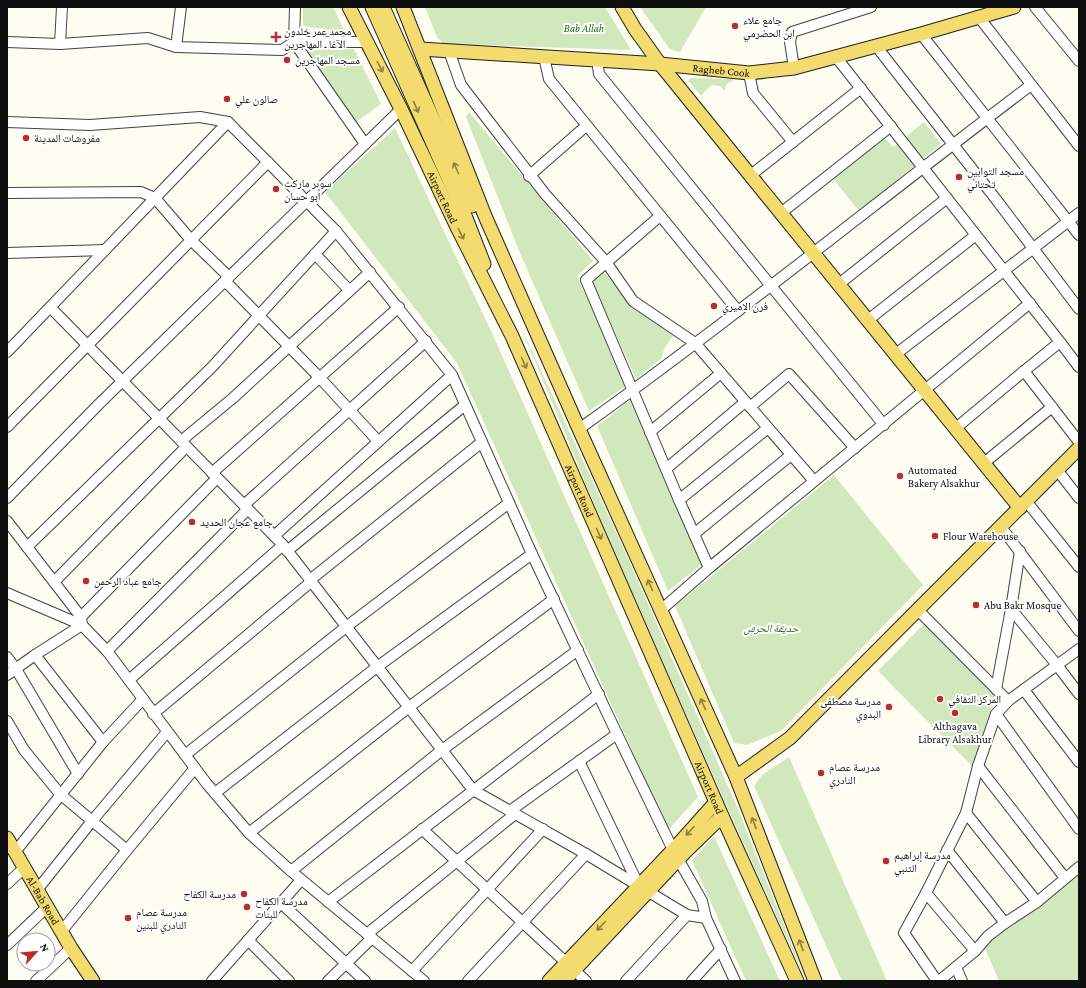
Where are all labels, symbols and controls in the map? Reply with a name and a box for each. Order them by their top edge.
place label: جامع علاء ابن الحضرمي [743,14,795,42]
marker: جامع علاء ابن الحضرمي [730,21,740,31]
park label: Bab Allah [564,22,604,34]
place label: محمد عمر خلدون الآغا . المهاجرين [284,25,351,51]
marker: محمد عمر خلدون الآغا . المهاجرين [271,32,281,42]
place label: مسجد المهاجرين [295,54,360,67]
marker: مسجد المهاجرين [282,55,292,65]
one-way arrow [377,60,384,72]
street label: Ragheb Cook [692,61,751,79]
place label: صالون علي [235,93,278,108]
marker: صالون علي [222,94,232,104]
one-way arrow [413,100,421,112]
place label: مفروشات المدينة [34,132,100,144]
marker: مفروشات المدينة [21,133,31,143]
one-way arrow [451,162,459,174]
place label: مسجد التوابين تحتاني [967,165,1024,193]
street label: Airport Road [425,169,460,225]
marker: مسجد التوابين تحتاني [954,172,964,182]
place label: سوبر ماركت أبو حسان [284,177,332,203]
marker: سوبر ماركت أبو حسان [271,184,281,194]
one-way arrow [457,228,465,240]
place label: فرن الاميري [722,300,768,315]
marker: فرن الاميري [709,301,719,311]
one-way arrow [521,357,529,369]
street label: Airport Road [563,462,597,519]
place label: Automated Bakery Alsakhur [908,464,980,490]
marker: Automated Bakery Alsakhur [895,471,905,481]
place label: جامع عجان الحديد [200,516,273,529]
marker: جامع عجان الحديد [187,517,197,527]
one-way arrow [596,527,603,539]
place label: Flour Warehouse [943,530,1018,542]
marker: Flour Warehouse [930,531,940,541]
place label: جامع عباد الرحمن [94,575,162,588]
marker: جامع عباد الرحمن [81,576,91,586]
one-way arrow [646,580,653,592]
place label: Abu Bakr Mosque [984,599,1061,612]
marker: Abu Bakr Mosque [971,600,981,610]
park label: حديقة الحرش [743,622,800,635]
place label: المركز الثقافي [948,693,1001,708]
marker: المركز الثقافي [935,694,945,704]
place label: مدرسة مصطفى البدوي [820,695,881,723]
one-way arrow [699,698,706,710]
marker: مدرسة مصطفى البدوي [884,702,894,712]
marker: Althagava Library Alsakhur [950,708,960,718]
place label: Althagava Library Alsakhur [918,720,992,746]
street label: Airport Road [693,759,726,816]
place label: مدرسة عصام النادري [829,761,880,789]
marker: مدرسة عصام النادري [816,768,826,778]
one-way arrow [750,818,758,830]
one-way arrow [686,826,695,836]
place label: مدرسة إبراهيم التنبي [894,849,951,877]
marker: مدرسة إبراهيم التنبي [881,856,891,866]
street label: Al-Bab Road [24,874,62,927]
place label: مدرسة الكفاح [183,888,236,901]
marker: مدرسة الكفاح [239,889,249,899]
place label: مدرسة الكفاح للبنات [255,895,308,920]
marker: مدرسة الكفاح للبنات [242,902,252,912]
place label: مدرسة عصام النادري للبنين [136,906,187,934]
marker: مدرسة عصام النادري للبنين [123,913,133,923]
one-way arrow [596,921,606,931]
north arrow [16,932,56,972]
one-way arrow [797,939,805,951]
text: N [38,941,52,954]

